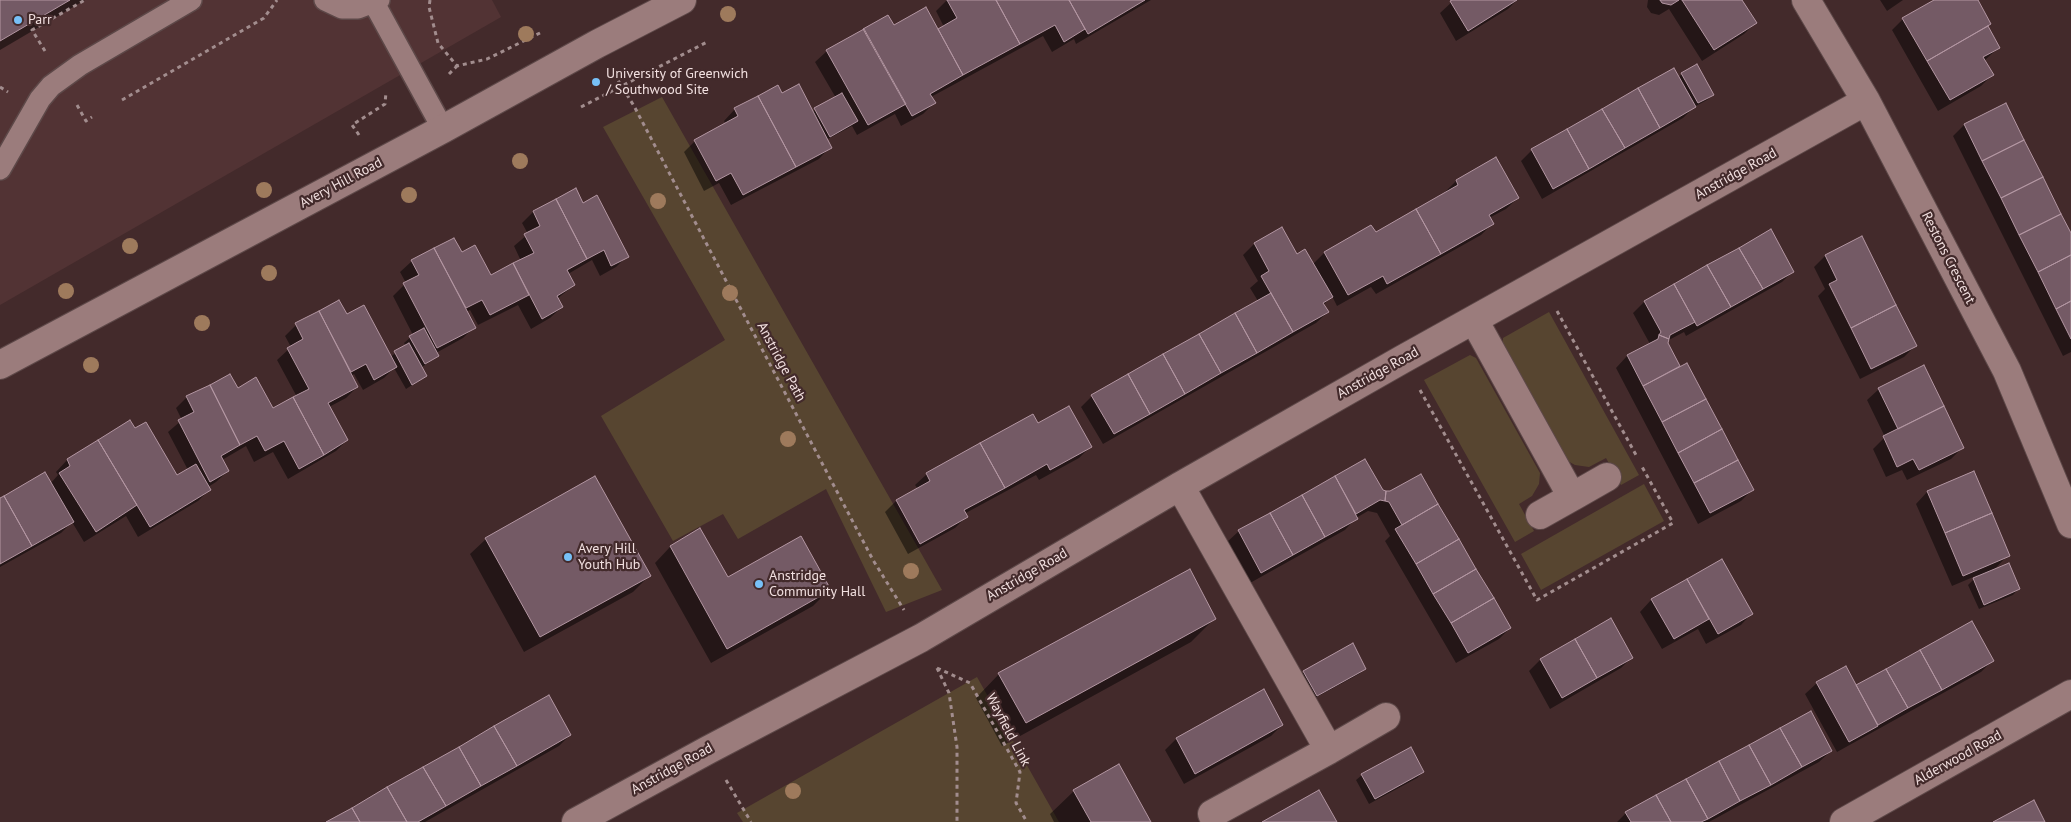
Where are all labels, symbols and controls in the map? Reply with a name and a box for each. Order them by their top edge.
place label: Parr [28,12,52,28]
marker: Parr [12,14,24,26]
place label: University of Greenwich / Southwood Site [606,66,748,98]
marker: University of Greenwich / Southwood Site [590,76,602,88]
street label: Anstridge Road [1692,145,1780,203]
street label: Avery Hill Road [297,154,385,212]
street label: Restons Crescent [1918,209,1978,307]
street label: Anstridge Path [753,319,809,405]
street label: Anstridge Road [1334,344,1422,402]
place label: Avery Hill Youth Hub [578,541,640,574]
street label: Anstridge Road [984,545,1070,605]
marker: Avery Hill Youth Hub [562,551,574,563]
place label: Anstridge Community Hall [769,568,865,600]
marker: Anstridge Community Hall [753,578,765,590]
street label: Wayfield Link [982,691,1034,769]
street label: Alderwood Road [1911,727,2005,789]
street label: Anstridge Road [628,740,716,798]

